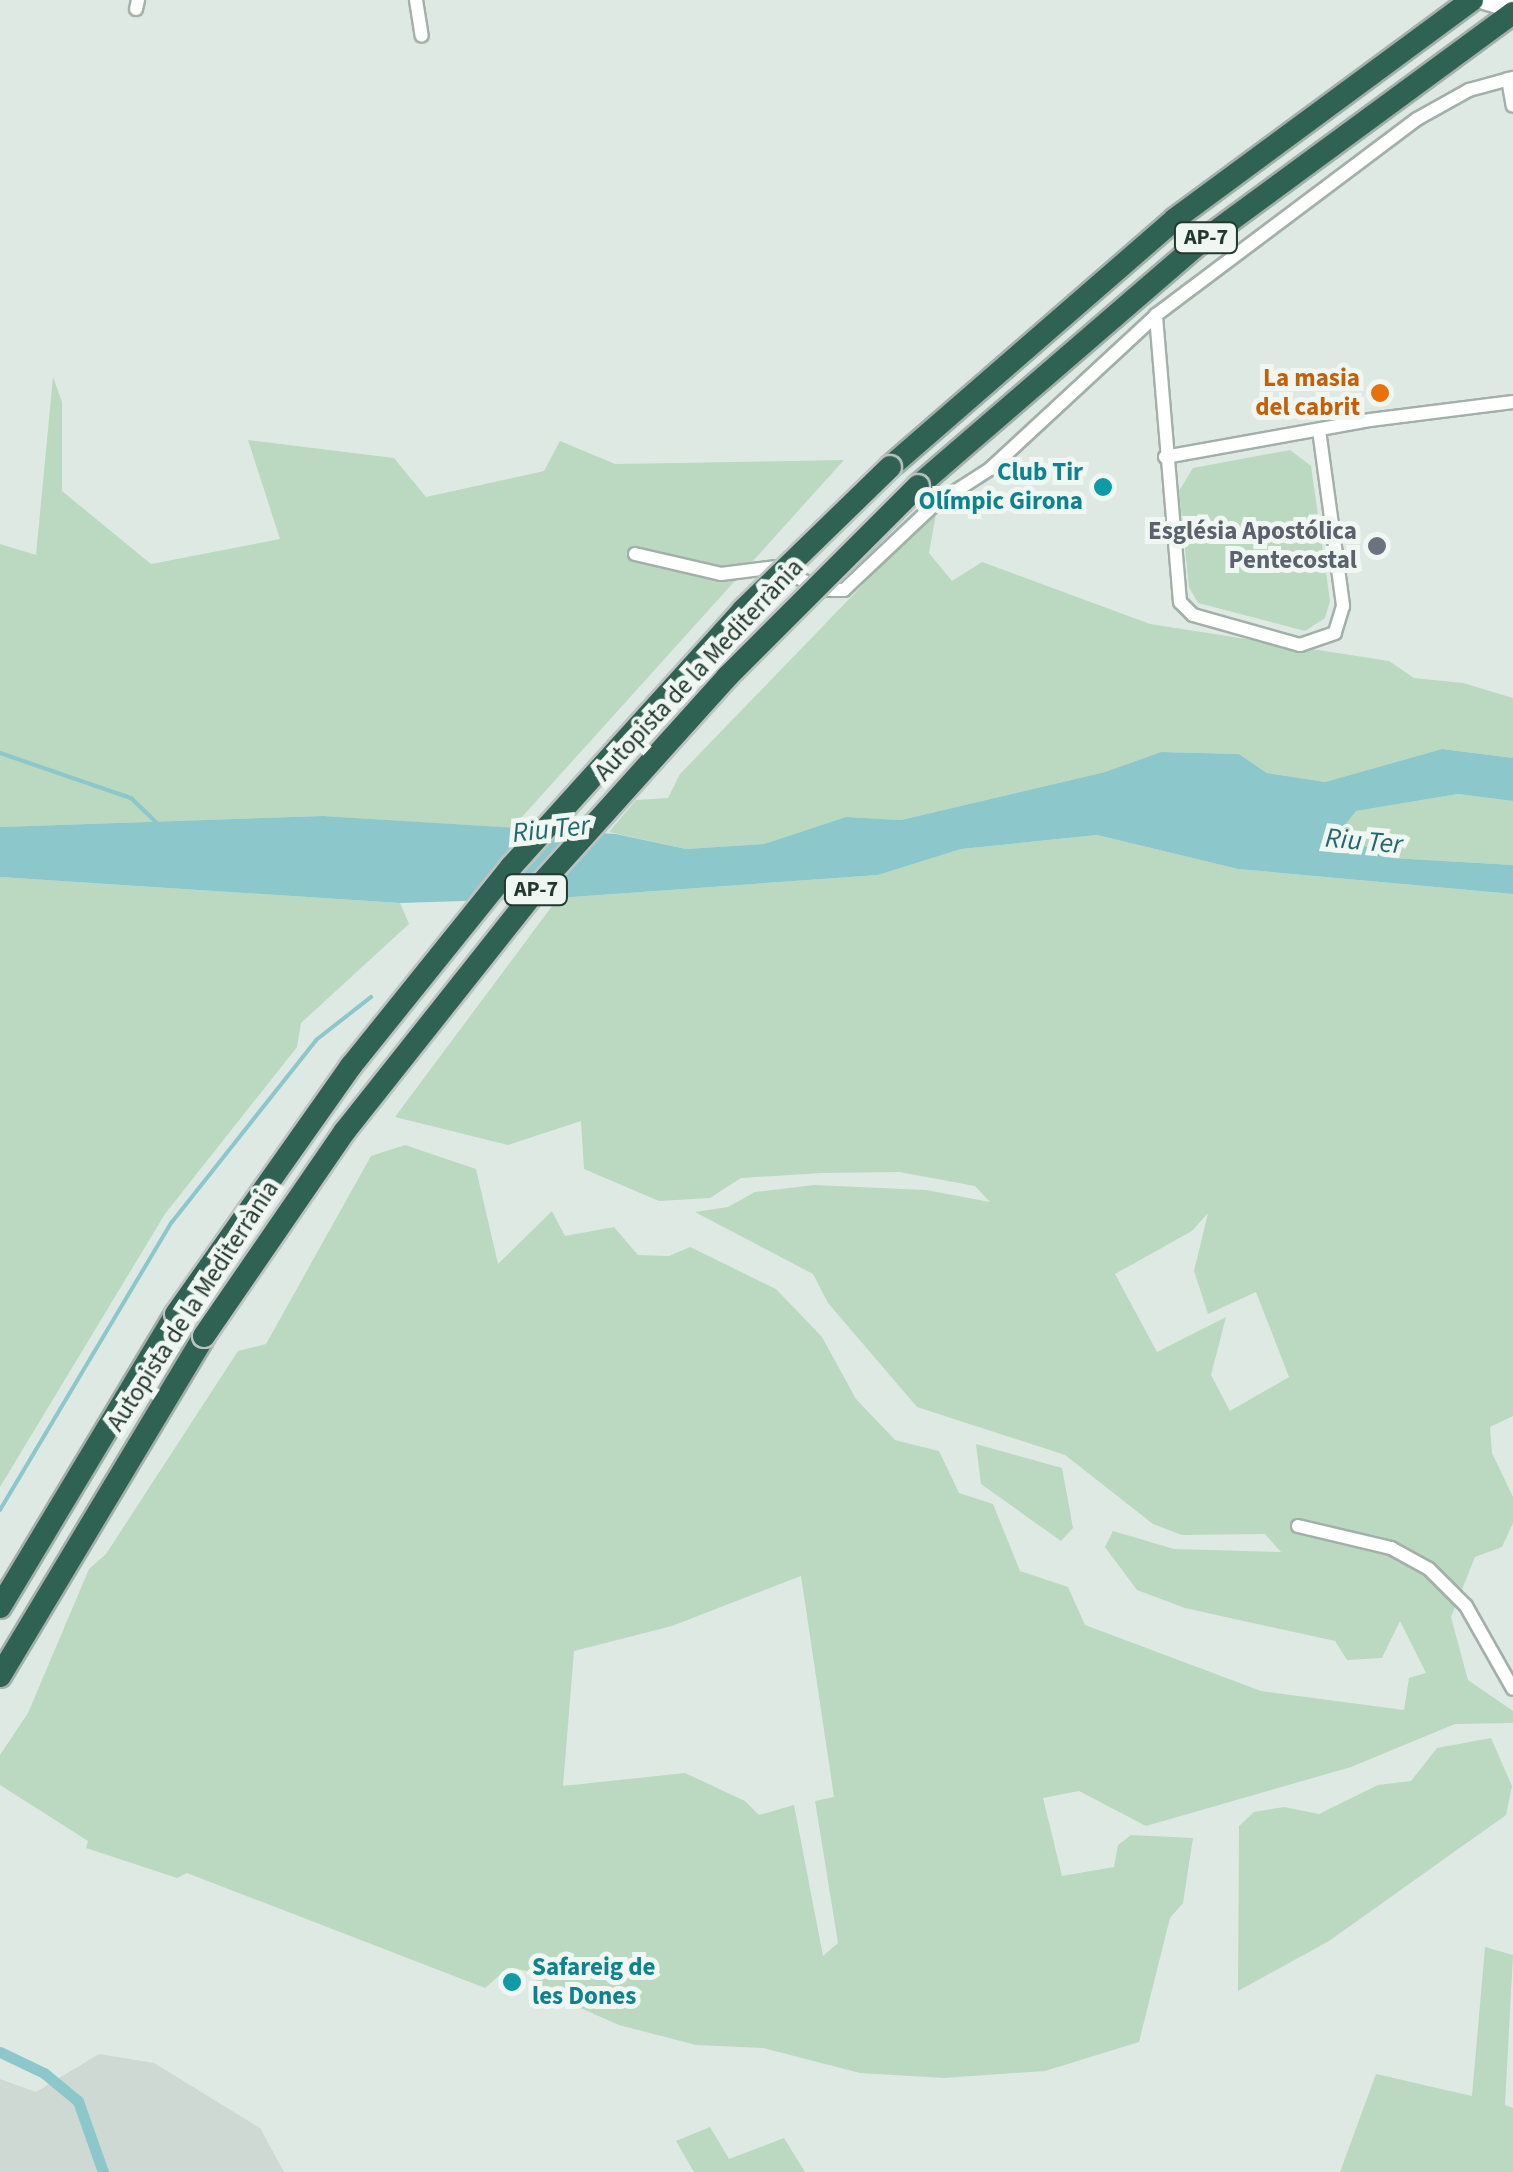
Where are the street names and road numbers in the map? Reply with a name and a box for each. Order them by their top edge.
road number: AP-7 [1174,221,1238,255]
street label: Autopista de la Mediterrània [588,553,810,787]
road number: AP-7 [504,873,568,907]
street label: Autopista de la Mediterrània [101,1175,285,1437]

